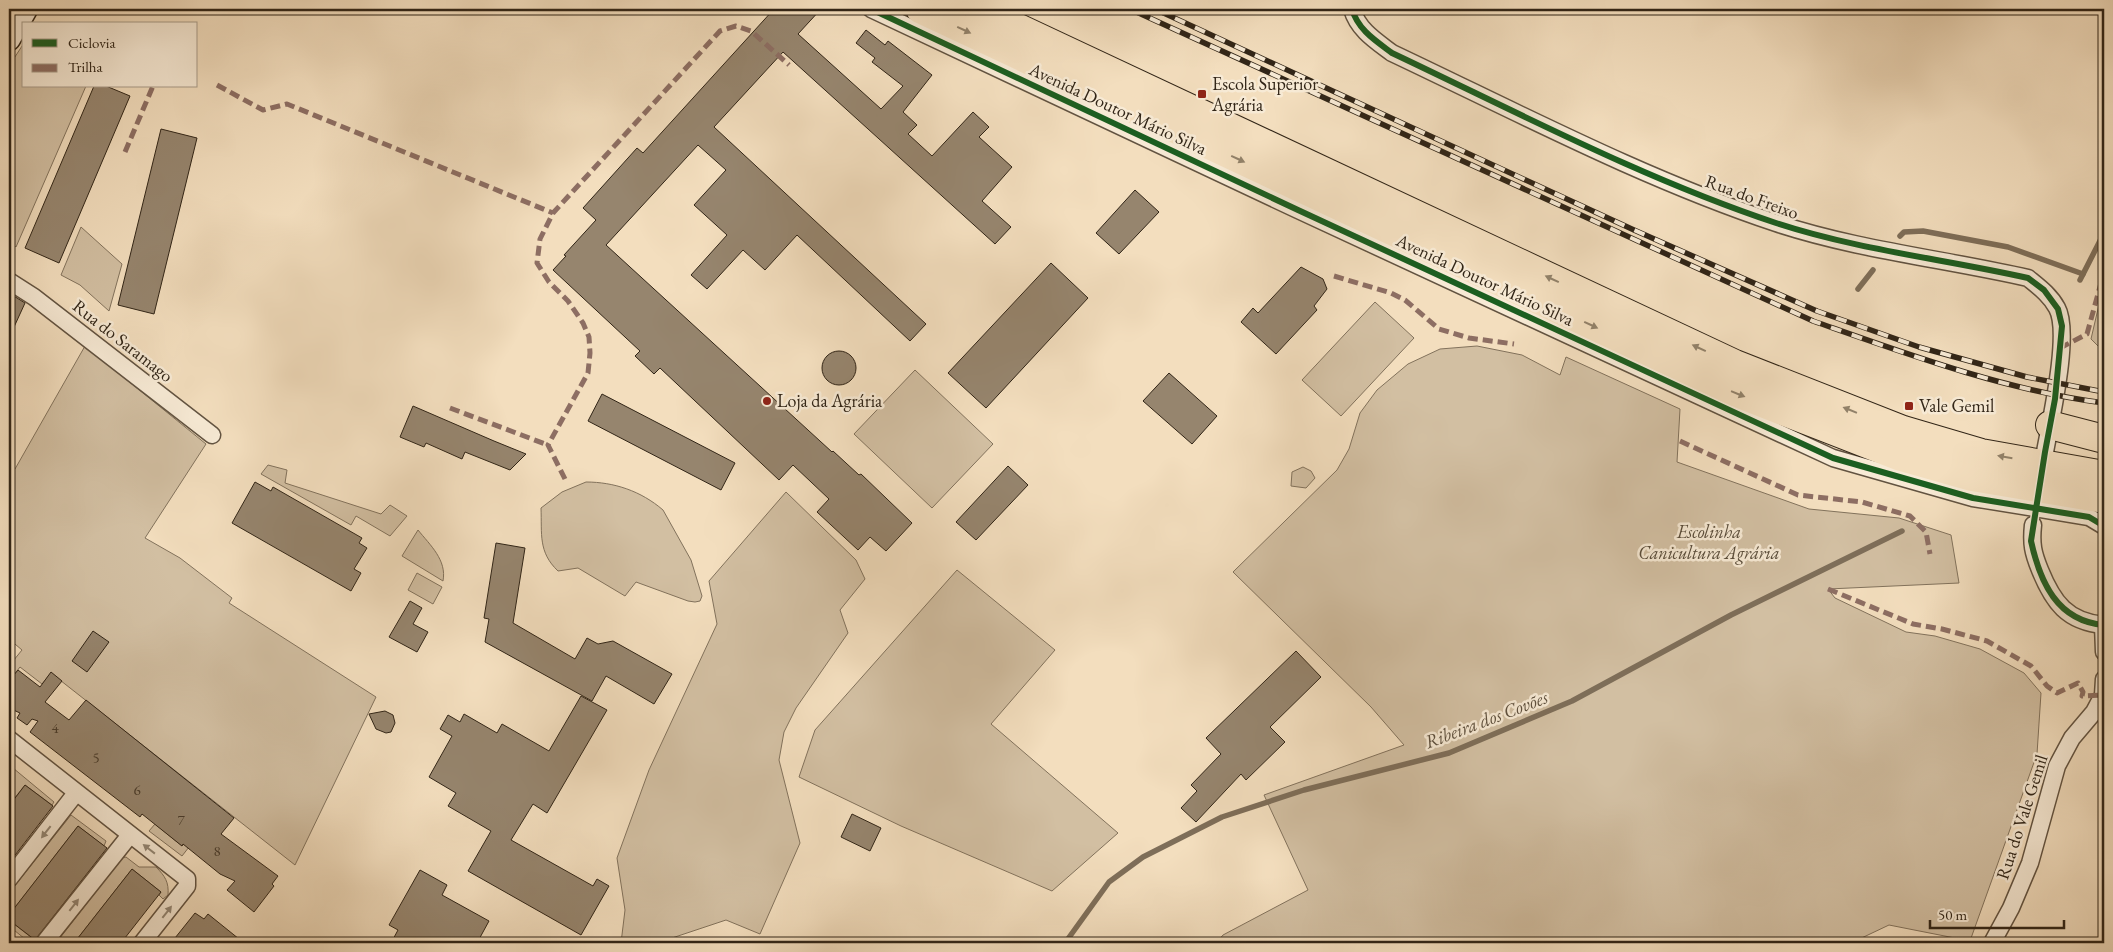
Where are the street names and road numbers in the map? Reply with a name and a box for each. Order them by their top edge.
street label: Avenida Doutor Mário Silva [1025,57,1211,160]
street label: Rua do Freixo [1702,169,1802,224]
street label: Avenida Doutor Mário Silva [1392,228,1578,331]
street label: Rua do Saramago [68,294,178,387]
street label: Rua do Vale Gemil [1990,751,2053,882]

